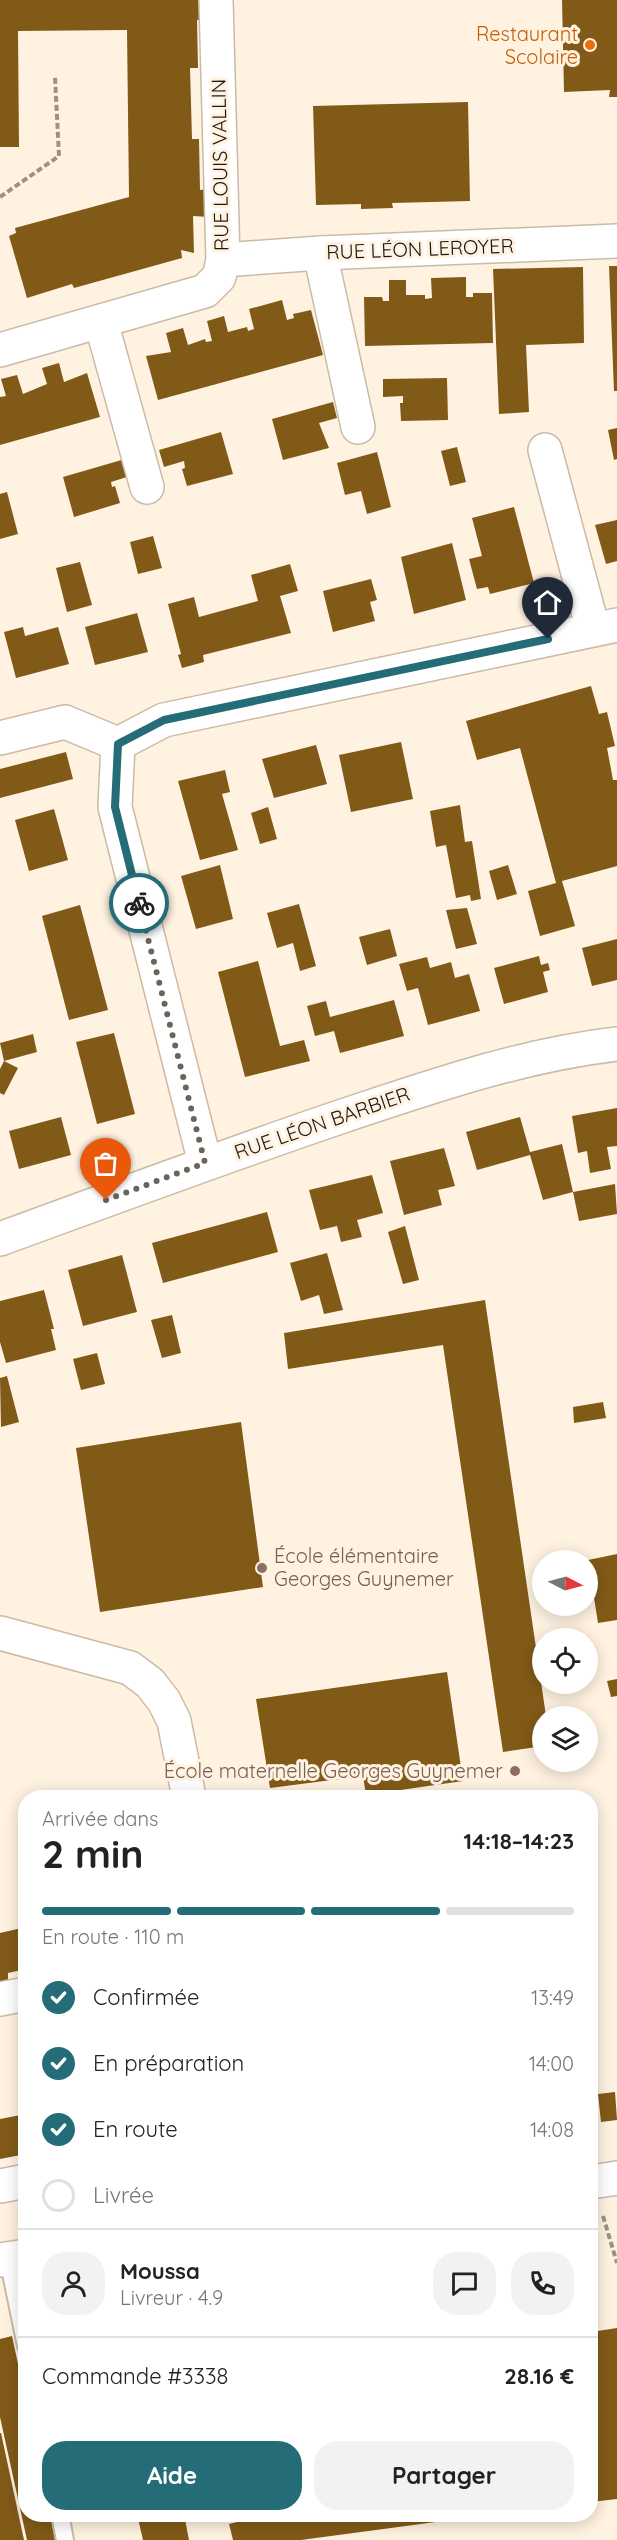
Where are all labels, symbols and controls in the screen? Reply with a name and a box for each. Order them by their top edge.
place label: Restaurant Scolaire [476,21,578,69]
marker: Restaurant Scolaire [583,38,597,52]
street label: RUE LOUIS VALLIN [205,79,234,251]
street label: RUE LÉON LEROYER [326,233,514,264]
pin [522,577,573,639]
icon: home [531,586,564,619]
courier [109,873,169,933]
icon: bike [123,887,156,920]
street label: RUE LÉON BARBIER [231,1081,413,1164]
pin [80,1138,131,1200]
icon: bag [89,1147,122,1180]
place label: École élémentaire Georges Guynemer [274,1543,454,1591]
north arrow [532,1550,598,1616]
map controls [532,1550,598,1772]
marker: École élémentaire Georges Guynemer [255,1561,269,1575]
button: locate [532,1628,598,1694]
button: layers [532,1706,598,1772]
place label: École maternelle Georges Guynemer [164,1758,503,1783]
marker: École maternelle Georges Guynemer [508,1764,522,1778]
text: Arrivée dans [42,1806,158,1831]
text: 14:18–14:23 [464,1827,574,1855]
text: 2 min [42,1829,144,1878]
text: En route · 110 m [42,1924,184,1949]
icon: check [42,1981,75,2014]
text: Confirmée [93,1983,199,2011]
text: 13:49 [531,1985,574,2010]
icon: check [42,2047,75,2080]
text: En préparation [93,2049,244,2077]
text: 14:00 [529,2051,574,2076]
icon: check [42,2113,75,2146]
text: En route [93,2115,178,2143]
text: 14:08 [530,2117,574,2142]
text: Livrée [93,2181,154,2209]
button: person [42,2252,105,2315]
button: chat [433,2252,496,2315]
button: phone [511,2252,574,2315]
text: Moussa [120,2257,200,2285]
text: Livreur · 4.9 [120,2285,223,2310]
text: Commande #3338 [42,2362,228,2390]
text: 28.16 € [504,2362,574,2390]
button: Aide [42,2441,302,2510]
button: Partager [314,2441,574,2510]

